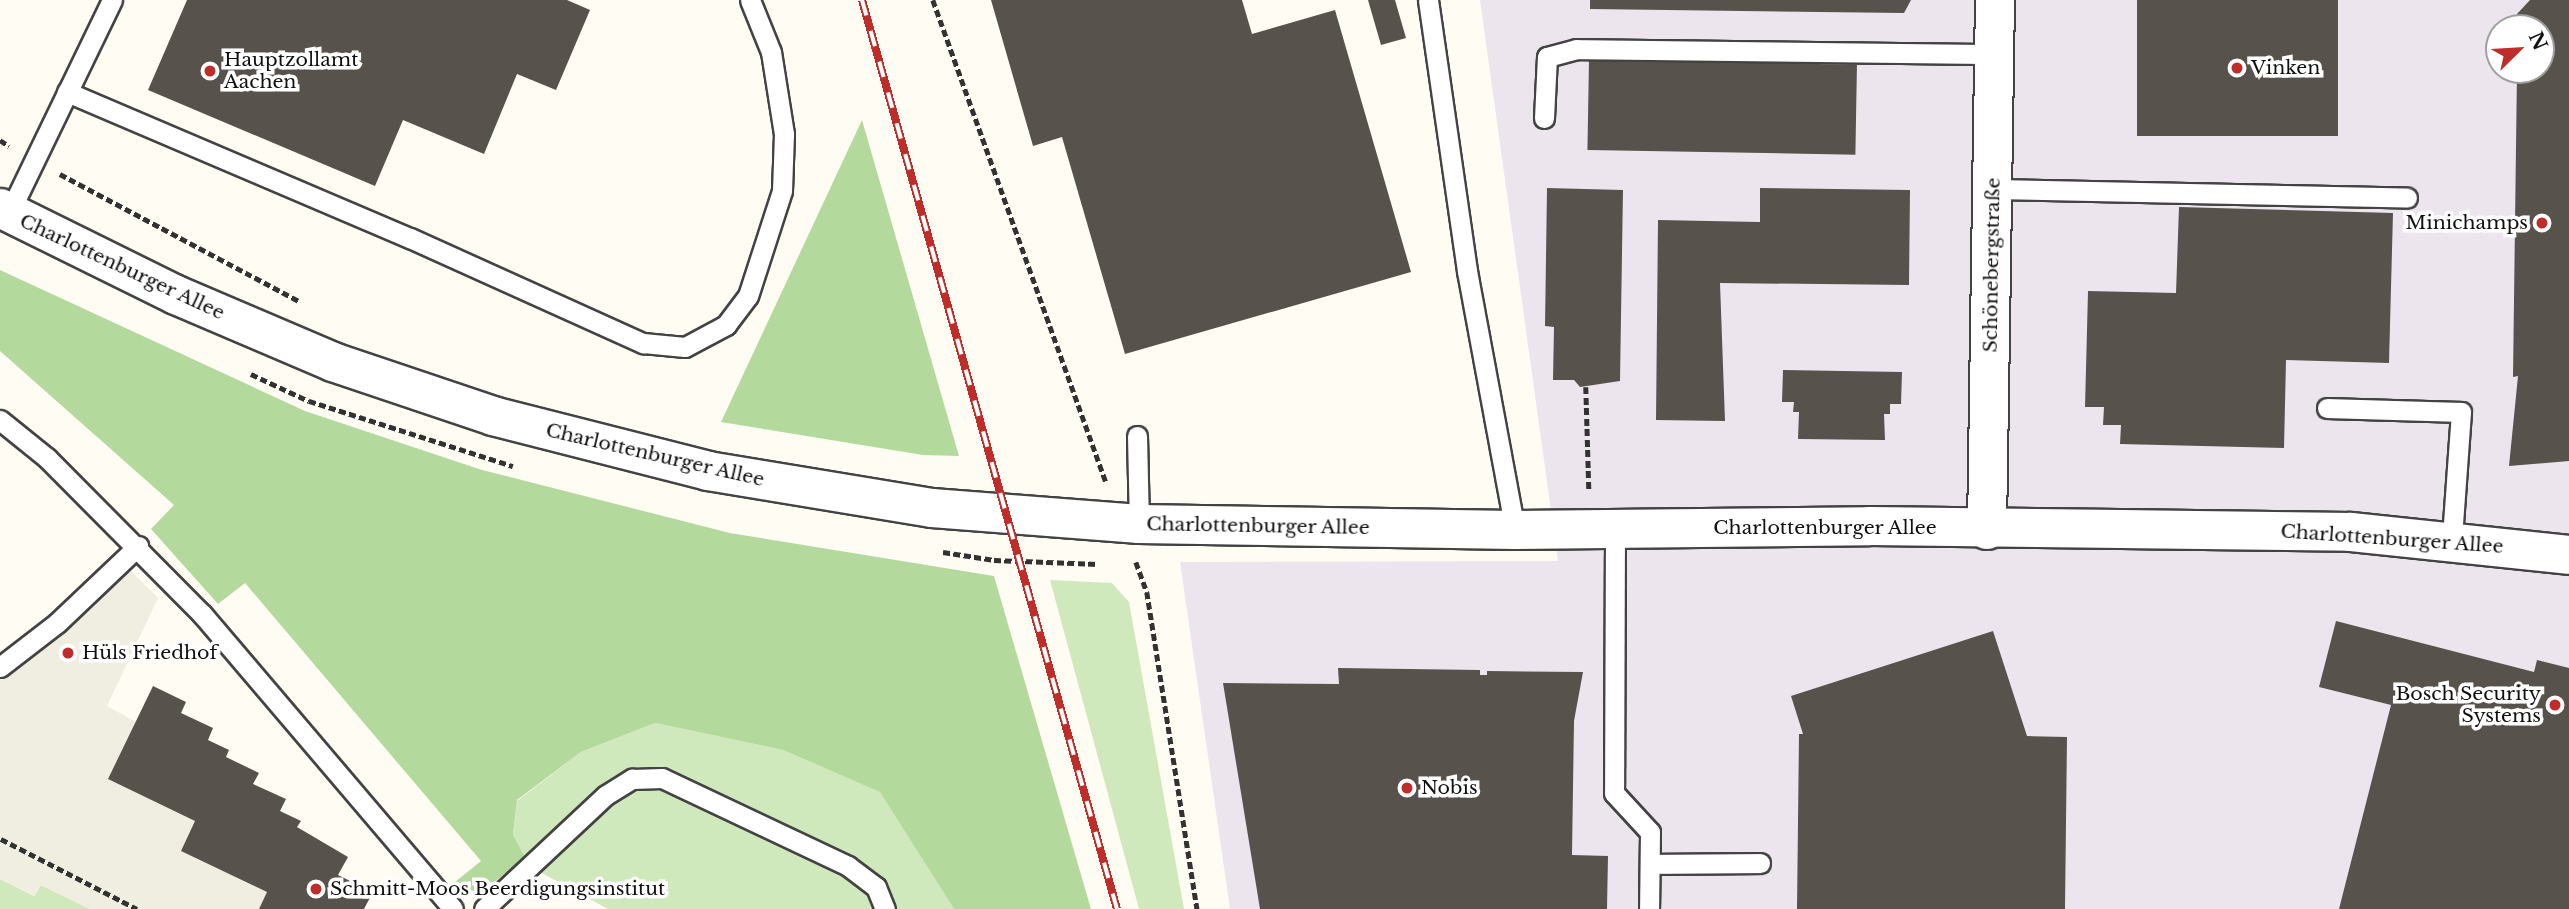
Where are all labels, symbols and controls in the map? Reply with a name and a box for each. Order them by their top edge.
north arrow [2485,14,2555,84]
text: N [2524,28,2552,54]
place label: Hauptzollamt Aachen [224,49,358,93]
place label: Vinken [2251,57,2320,79]
marker: Vinken [2229,60,2245,76]
marker: Hauptzollamt Aachen [202,63,218,79]
street label: Schönebergstraße [1979,177,2005,353]
street label: Charlottenburger Allee [15,209,229,325]
place label: Minichamps [2406,212,2528,234]
marker: Minichamps [2534,215,2550,231]
street label: Charlottenburger Allee [543,419,767,491]
street label: Charlottenburger Allee [1146,513,1370,539]
street label: Charlottenburger Allee [1713,517,1937,539]
street label: Charlottenburger Allee [2279,520,2505,558]
place label: Hüls Friedhof [82,642,217,664]
marker: Hüls Friedhof [60,645,76,661]
place label: Bosch Security Systems [2396,683,2541,727]
marker: Bosch Security Systems [2547,697,2563,713]
place label: Nobis [1421,777,1478,799]
marker: Nobis [1399,780,1415,796]
place label: Schmitt-Moos Beerdigungsinstitut [330,878,665,900]
marker: Schmitt-Moos Beerdigungsinstitut [308,881,324,897]

